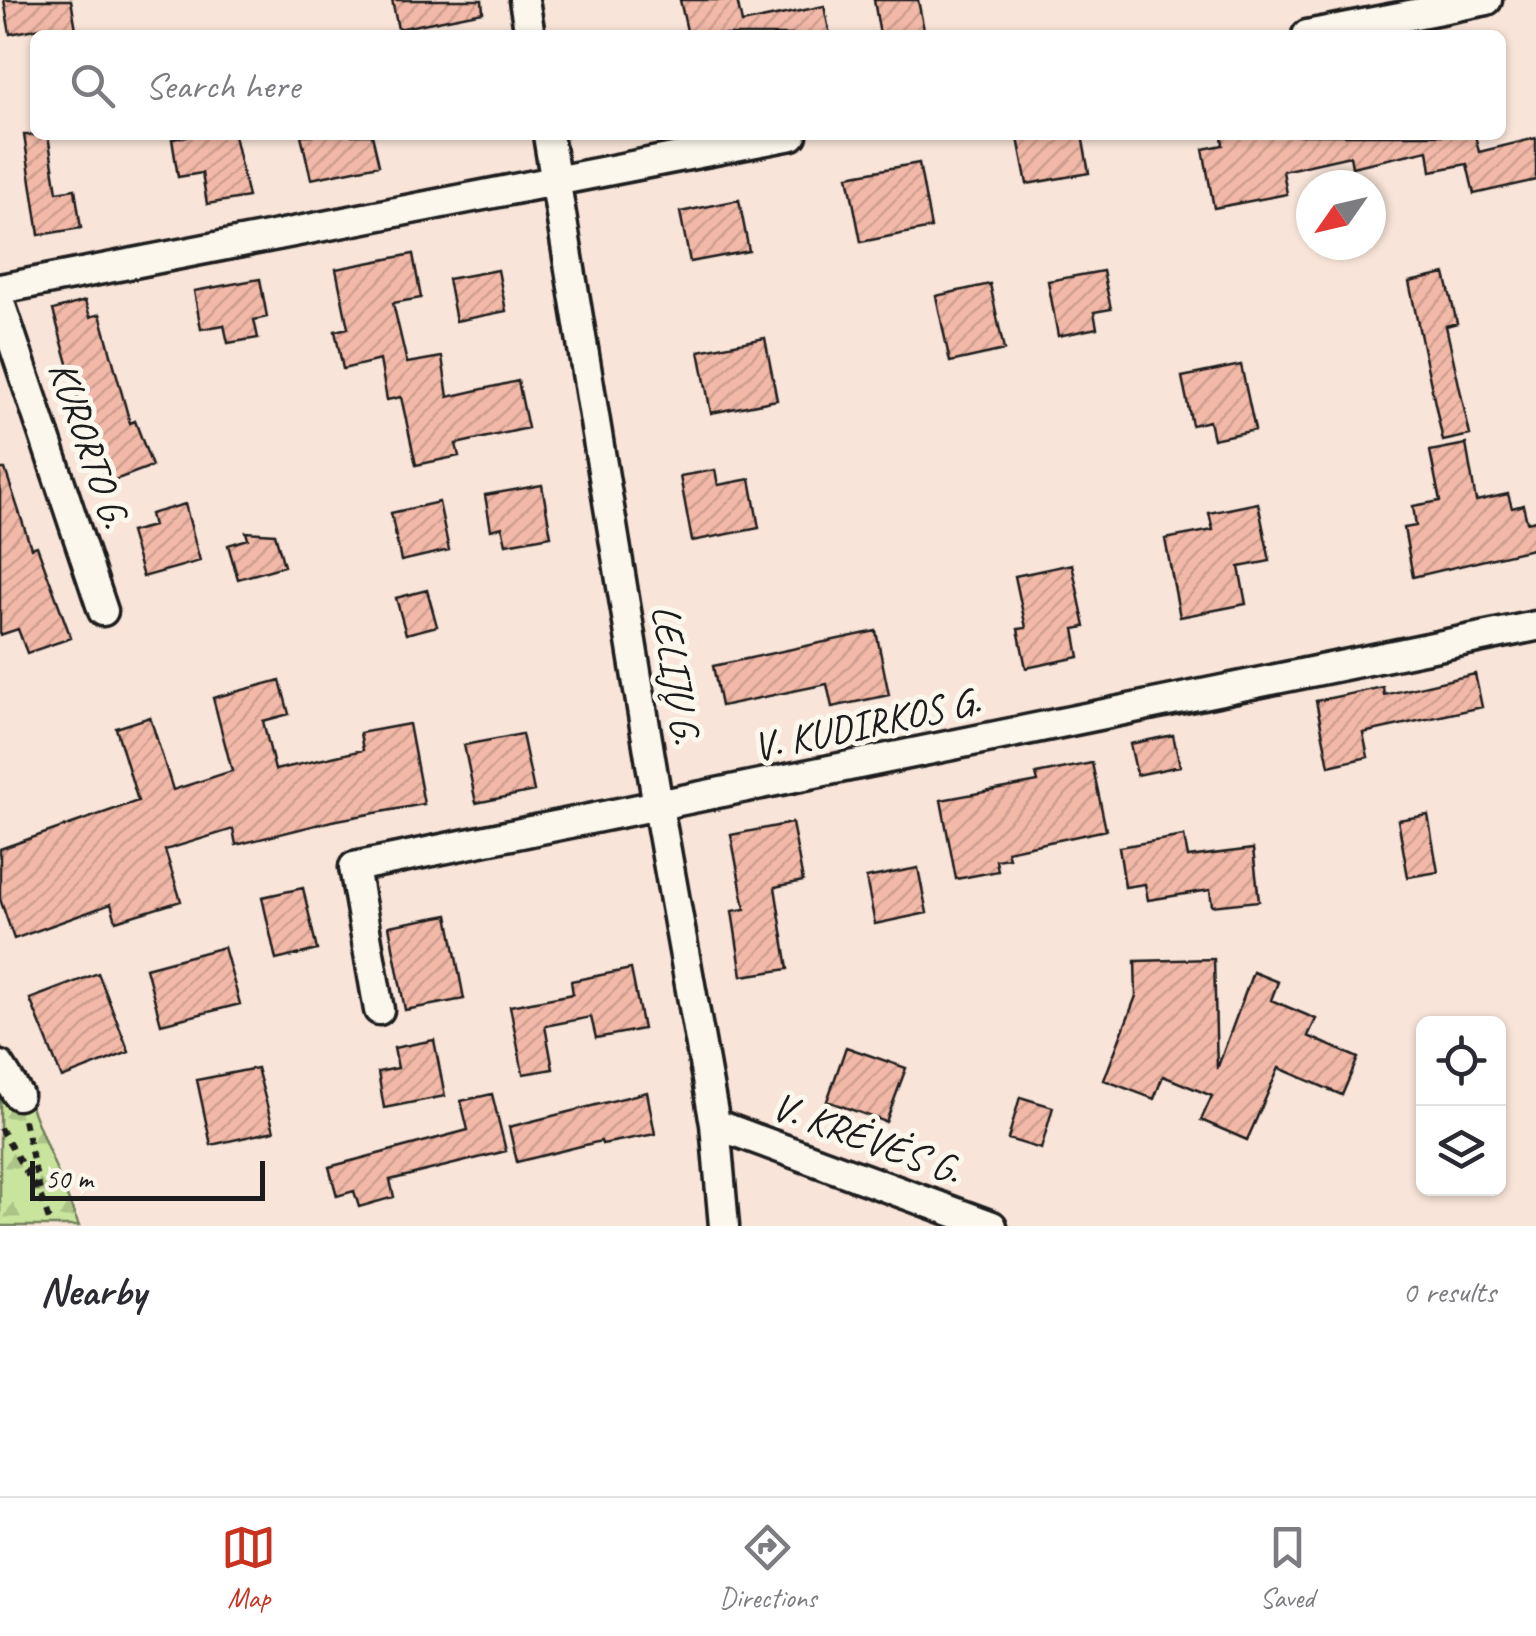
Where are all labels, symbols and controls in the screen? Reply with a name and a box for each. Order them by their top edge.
search box [30,30,1506,140]
icon: search [65,58,120,113]
text: Search here [145,62,300,109]
north arrow [1296,170,1386,260]
street label: KURORTO G. [37,355,141,534]
street label: LELIJŲ G. [640,601,712,747]
street label: V. KUDIRKOS G. [748,676,984,772]
map controls [1416,1016,1506,1196]
button: locate [1416,1016,1506,1106]
street label: V. KRĖVĖS G. [765,1081,968,1195]
button: layers [1416,1106,1506,1196]
scale bar [30,1156,265,1200]
text: 50 m [45,1161,93,1196]
text: Nearby [40,1265,146,1318]
text: 0 results [1402,1271,1496,1312]
tab: Map [221,1520,276,1615]
tab: Directions [719,1520,817,1615]
tab: Saved [1260,1520,1315,1615]

